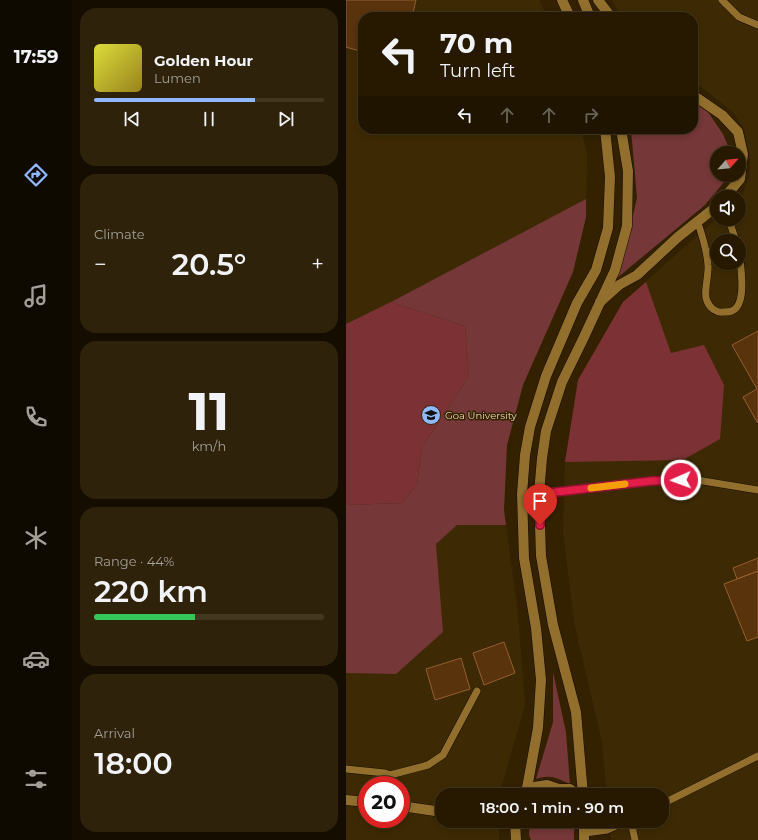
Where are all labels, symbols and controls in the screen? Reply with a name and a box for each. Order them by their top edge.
text: 70 m [440,26,513,60]
icon: left [374,28,426,80]
text: 17:59 [14,46,58,68]
text: Golden Hour [154,51,253,70]
text: Turn left [440,60,515,82]
text: Lumen [154,70,201,86]
icon: left [454,104,476,126]
icon: ahead [496,104,518,126]
icon: ahead [538,104,560,126]
icon: right [580,104,602,126]
icon: previous [121,108,143,130]
icon: pause [198,108,220,130]
icon: next [275,108,297,130]
north arrow [710,146,746,182]
map controls [710,146,746,270]
icon: directions [22,161,50,189]
button: sound [710,190,746,226]
text: Climate [94,226,145,242]
button: search [710,234,746,270]
text: 20.5° [172,246,246,283]
text: − [94,251,107,278]
text: + [311,251,324,278]
icon: music [22,282,50,310]
text: 11 [189,380,229,443]
icon: phone [22,403,50,431]
school or university icon: Goa University [420,404,442,426]
place label: Goa University [445,409,517,422]
text: km/h [192,438,226,454]
position arrow [660,459,702,501]
pin [523,484,557,525]
icon: arrive [529,490,551,512]
icon: climate [22,524,50,552]
text: Range · 44% [94,553,174,569]
text: 220 km [94,573,208,610]
icon: car [22,645,50,673]
text: Arrival [94,725,135,741]
text: 18:00 [94,745,173,782]
icon: filters [22,765,50,793]
speed limit sign: 20 [358,776,410,828]
text: 18:00 · 1 min · 90 m [480,798,624,817]

